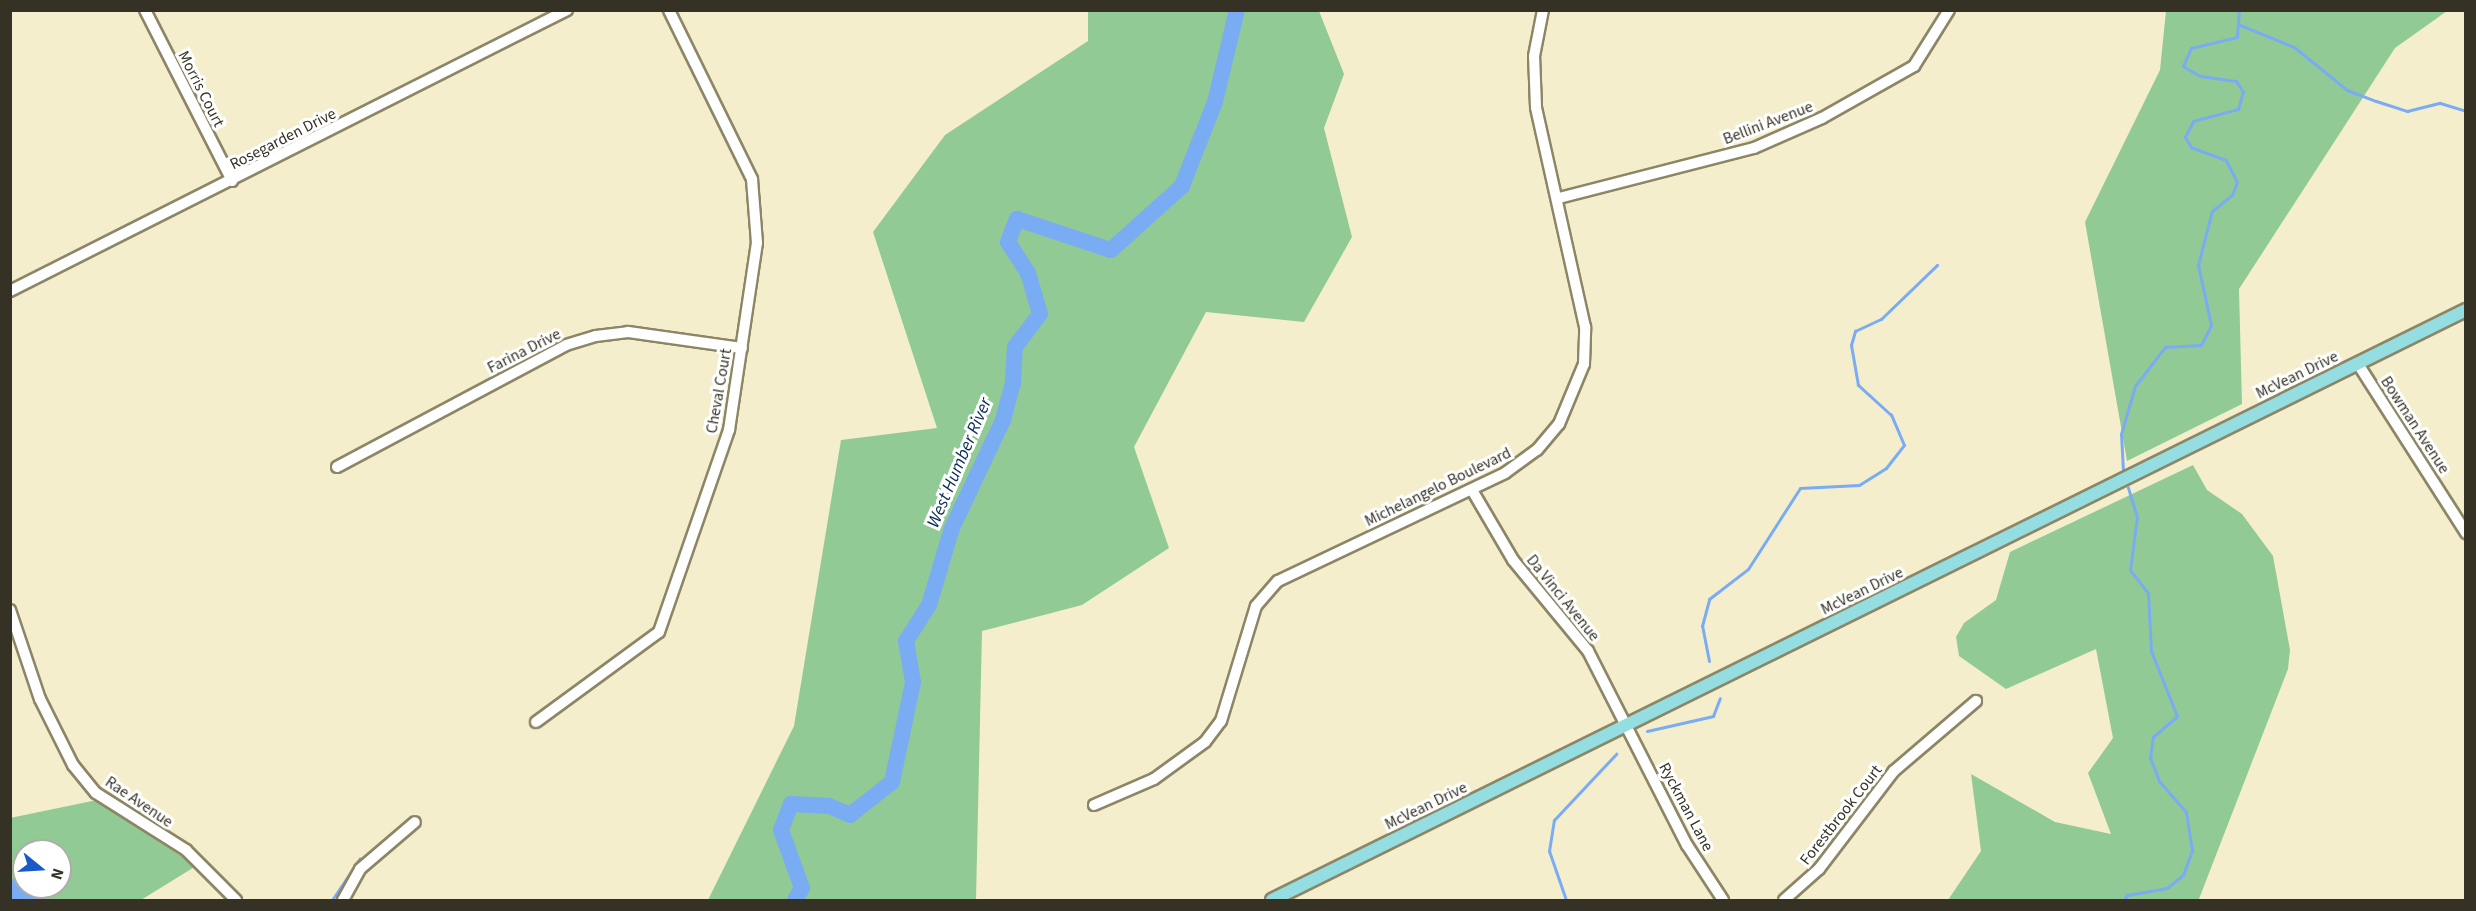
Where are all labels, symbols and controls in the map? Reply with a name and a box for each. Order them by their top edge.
street label: Morris Court [174,48,228,130]
street label: Bellini Avenue [1720,97,1816,149]
street label: Rosegarden Drive [227,104,339,174]
street label: Farina Drive [484,324,564,378]
street label: Cheval Court [702,347,736,435]
street label: McVean Drive [2253,347,2341,403]
street label: Bowman Avenue [2376,373,2454,477]
water label: West Humber River [923,395,997,531]
street label: Michelangelo Boulevard [1362,443,1514,531]
street label: Da Vinci Avenue [1522,551,1604,645]
street label: McVean Drive [1818,563,1906,619]
street label: Ryckman Lane [1655,759,1717,855]
street label: Forestbrook Court [1796,761,1886,869]
street label: Rae Avenue [101,772,177,832]
street label: McVean Drive [1382,778,1470,834]
north arrow [12,839,72,899]
text: N [45,865,69,882]

